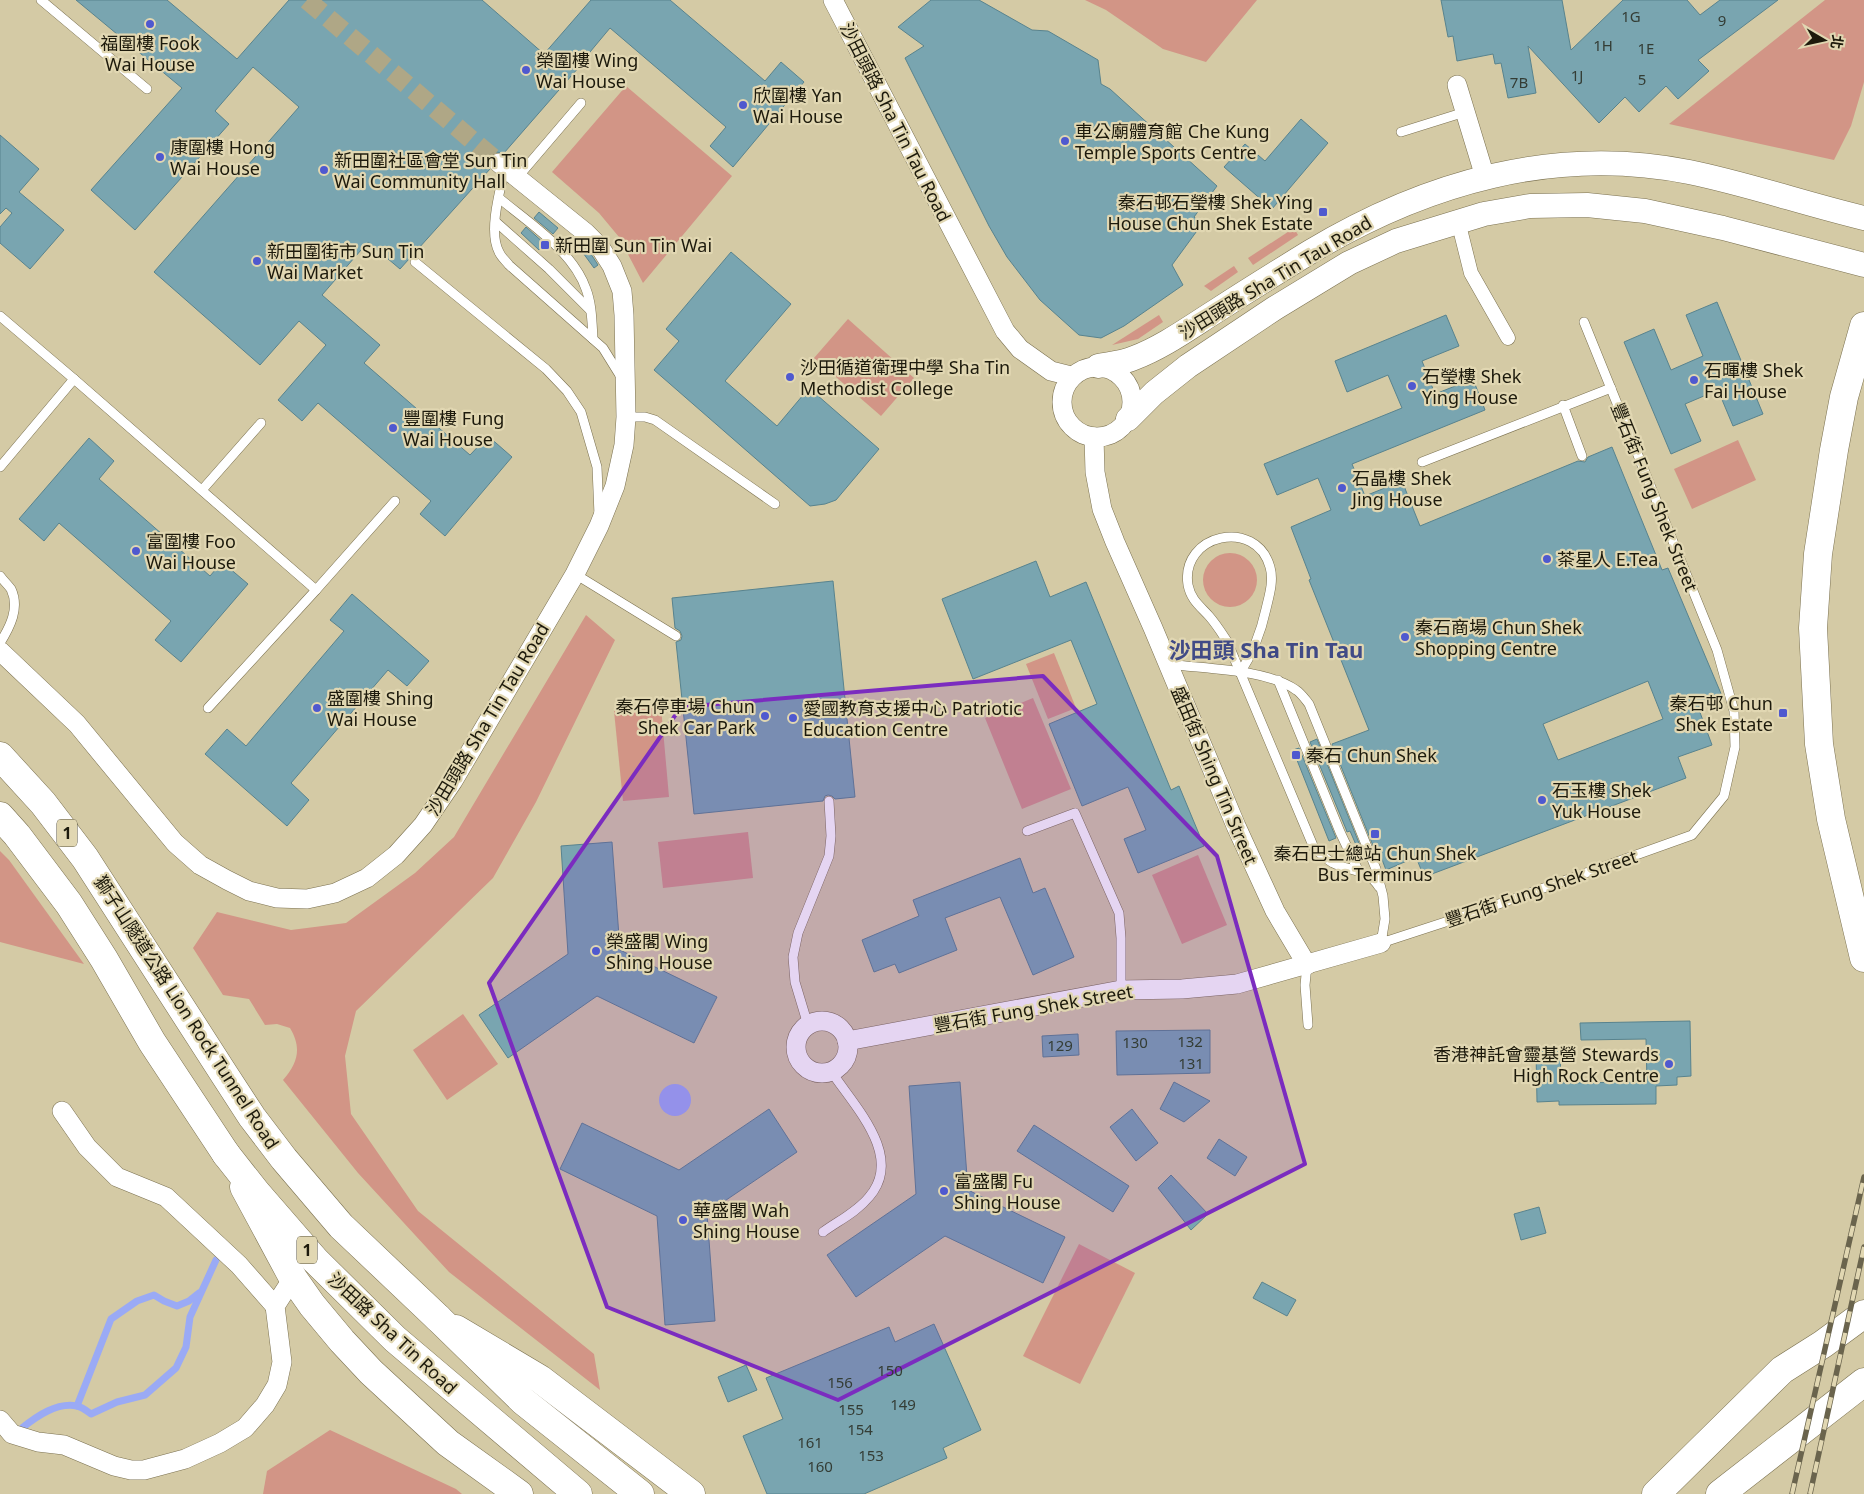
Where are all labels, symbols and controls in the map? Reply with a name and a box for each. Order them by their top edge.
house number: 1G [1621,6,1641,26]
house number: 9 [1718,10,1726,30]
north arrow [1799,15,1849,65]
marker: 福圍樓 Fook Wai House [144,18,156,30]
street label: 沙田頭路 Sha Tin Tau Road [835,18,957,226]
place label: 福圍樓 Fook Wai House [100,31,200,76]
text: 北 [1827,34,1848,51]
house number: 1H [1593,35,1613,55]
house number: 1E [1638,38,1654,58]
place label: 榮圍樓 Wing Wai House [536,48,638,93]
marker: 榮圍樓 Wing Wai House [520,64,532,76]
house number: 1J [1571,65,1583,85]
house number: 5 [1638,69,1646,89]
house number: 7B [1510,72,1528,92]
place label: 欣圍樓 Yan Wai House [753,83,843,128]
marker: 欣圍樓 Yan Wai House [737,99,749,111]
place label: 車公廟體育館 Che Kung Temple Sports Centre [1075,119,1269,164]
place label: 康圍樓 Hong Wai House [170,135,275,180]
marker: 車公廟體育館 Che Kung Temple Sports Centre [1059,135,1071,147]
place label: 新田圍社區會堂 Sun Tin Wai Community Hall [334,148,527,193]
marker: 康圍樓 Hong Wai House [154,151,166,163]
marker: 新田圍社區會堂 Sun Tin Wai Community Hall [318,164,330,176]
place label: 秦石邨石瑩樓 Shek Ying House Chun Shek Estate [1107,190,1313,235]
marker: 秦石邨石瑩樓 Shek Ying House Chun Shek Estate [1317,206,1329,218]
street label: 沙田頭路 Sha Tin Tau Road [1174,210,1376,344]
place label: 新田圍 Sun Tin Wai [555,233,712,257]
place label: 新田圍街市 Sun Tin Wai Market [267,239,424,284]
marker: 新田圍 Sun Tin Wai [539,239,551,251]
marker: 新田圍街市 Sun Tin Wai Market [251,255,263,267]
place label: 沙田循道衛理中學 Sha Tin Methodist College [800,355,1010,400]
place label: 石暉樓 Shek Fai House [1704,358,1804,403]
place label: 石瑩樓 Shek Ying House [1422,364,1522,409]
marker: 沙田循道衛理中學 Sha Tin Methodist College [784,371,796,383]
marker: 石暉樓 Shek Fai House [1688,374,1700,386]
marker: 石瑩樓 Shek Ying House [1406,380,1418,392]
street label: 豐石街 Fung Shek Street [1606,399,1704,595]
place label: 豐圍樓 Fung Wai House [403,406,504,451]
marker: 豐圍樓 Fung Wai House [387,422,399,434]
place label: 石晶樓 Shek Jing House [1350,466,1452,511]
marker: 石晶樓 Shek Jing House [1336,482,1348,494]
place label: 富圍樓 Foo Wai House [146,529,236,574]
marker: 富圍樓 Foo Wai House [130,545,142,557]
place label: 茶星人 E.Tea [1557,547,1658,571]
marker: 茶星人 E.Tea [1541,553,1553,565]
place label: 秦石商場 Chun Shek Shopping Centre [1415,615,1582,660]
street label: 沙田頭路 Sha Tin Tau Road [420,618,554,820]
marker: 秦石商場 Chun Shek Shopping Centre [1399,631,1411,643]
district label: 沙田頭 Sha Tin Tau [1169,634,1363,664]
street label: 盛田街 Shing Tin Street [1166,682,1264,868]
place label: 盛圍樓 Shing Wai House [327,686,434,731]
place label: 秦石邨 Chun Shek Estate [1670,691,1773,736]
place label: 秦石停車場 Chun Shek Car Park [616,694,755,739]
place label: 愛國教育支援中心 Patriotic Education Centre [803,696,1022,741]
marker: 盛圍樓 Shing Wai House [311,702,323,714]
marker: 秦石邨 Chun Shek Estate [1777,707,1789,719]
marker: 秦石停車場 Chun Shek Car Park [759,710,771,722]
marker: 愛國教育支援中心 Patriotic Education Centre [787,712,799,724]
place label: 秦石 Chun Shek [1306,743,1437,767]
marker: 秦石 Chun Shek [1290,749,1302,761]
place label: 石玉樓 Shek Yuk House [1552,778,1652,823]
marker: 石玉樓 Shek Yuk House [1536,794,1548,806]
road number: 1 [57,820,77,846]
marker: 秦石巴士總站 Chun Shek Bus Terminus [1369,828,1381,840]
place label: 秦石巴士總站 Chun Shek Bus Terminus [1274,841,1477,886]
street label: 豐石街 Fung Shek Street [1442,844,1641,932]
street label: 獅子山隧道公路 Lion Rock Tunnel Road [89,871,285,1153]
place label: 榮盛閣 Wing Shing House [606,929,713,974]
marker: 榮盛閣 Wing Shing House [590,945,602,957]
street label: 豐石街 Fung Shek Street [932,979,1135,1037]
house number: 132 [1177,1031,1203,1051]
house number: 130 [1122,1032,1148,1052]
house number: 129 [1047,1035,1073,1055]
place label: 香港神託會靈基營 Stewards High Rock Centre [1433,1042,1659,1087]
house number: 131 [1178,1053,1204,1073]
marker: 香港神託會靈基營 Stewards High Rock Centre [1663,1058,1675,1070]
place label: 富盛閣 Fu Shing House [954,1169,1061,1214]
marker: 富盛閣 Fu Shing House [938,1185,950,1197]
place label: 華盛閣 Wah Shing House [693,1198,800,1243]
marker: 華盛閣 Wah Shing House [677,1214,689,1226]
road number: 1 [297,1236,317,1264]
street label: 沙田路 Sha Tin Road [323,1267,463,1399]
house number: 150 [877,1360,903,1380]
house number: 156 [827,1372,853,1392]
house number: 149 [890,1394,916,1414]
house number: 155 [838,1399,864,1419]
house number: 154 [847,1419,873,1439]
house number: 161 [797,1432,823,1452]
house number: 153 [858,1445,884,1465]
house number: 160 [807,1456,833,1476]

